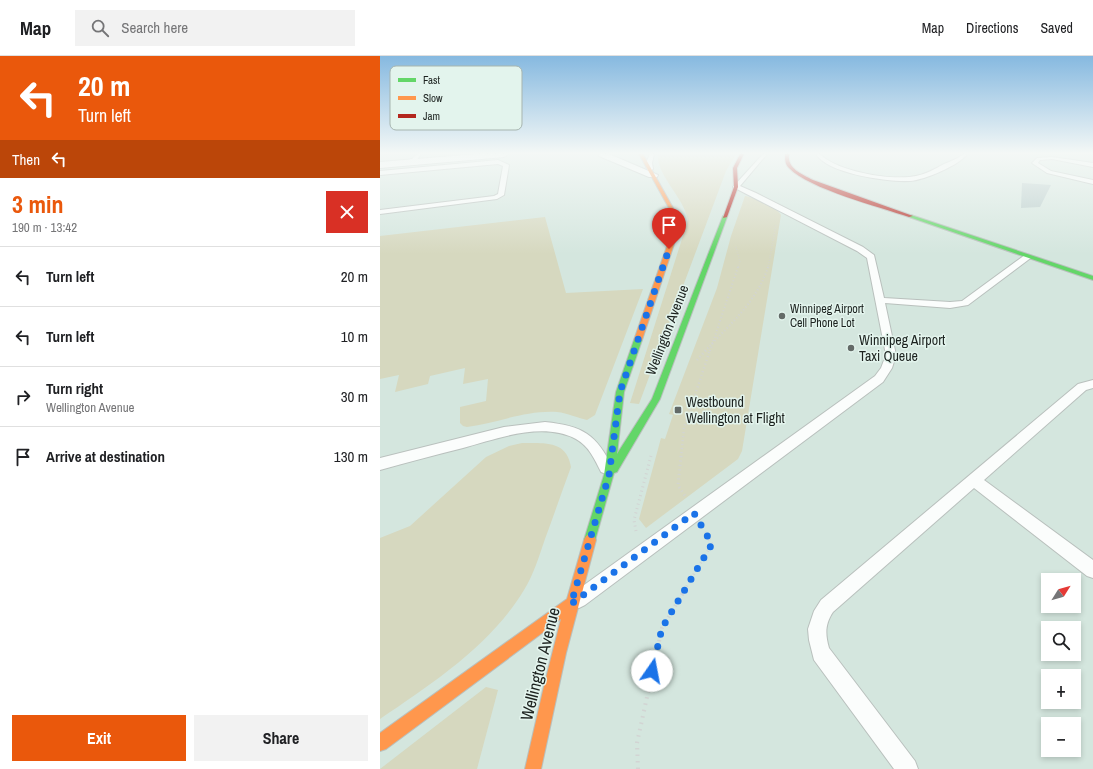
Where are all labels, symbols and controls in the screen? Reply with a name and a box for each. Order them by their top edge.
search box [75,10,355,46]
text: Map [20,15,51,41]
icon: search [89,17,111,39]
text: Search here [121,17,188,38]
text: Map [922,19,944,37]
text: Directions [966,19,1018,37]
text: Saved [1040,19,1073,37]
legend [390,66,522,130]
text: 20 m [78,67,130,105]
icon: left [12,72,64,124]
text: Fast [423,73,441,87]
text: Slow [423,91,443,105]
text: Turn left [78,103,131,128]
text: Jam [423,109,440,123]
icon: left [48,148,70,170]
text: Then [12,149,40,170]
text: 3 min [12,188,63,220]
button: close [326,191,368,233]
pin [652,208,686,249]
icon: arrive [658,214,680,236]
text: 190 m · 13:42 [12,219,77,236]
icon: left [12,266,34,288]
text: Turn left [46,266,94,287]
text: 20 m [341,266,368,287]
street label: Wellington Avenue [642,282,692,378]
place label: Winnipeg Airport Cell Phone Lot [790,301,864,331]
marker: Winnipeg Airport Cell Phone Lot [777,311,787,321]
icon: left [12,326,34,348]
text: Turn left [46,326,94,347]
text: 10 m [341,326,368,347]
place label: Winnipeg Airport Taxi Queue [859,331,945,365]
marker: Winnipeg Airport Taxi Queue [846,343,856,353]
text: Turn right [46,378,103,399]
icon: right [12,386,34,408]
text: 30 m [341,386,368,407]
place label: Westbound Wellington at Flight [686,393,785,427]
text: Wellington Avenue [46,399,135,416]
marker: Westbound Wellington at Flight [673,405,683,415]
icon: arrive [12,446,34,468]
text: Arrive at destination [46,446,165,467]
text: 130 m [334,446,368,467]
north arrow [1041,573,1081,613]
map controls [1041,573,1081,757]
street label: Wellington Avenue [514,605,565,723]
button: search [1041,621,1081,661]
position arrow [631,650,673,692]
button: + [1041,669,1081,709]
button: Exit [12,715,186,761]
button: Share [194,715,368,761]
button: − [1041,717,1081,757]

